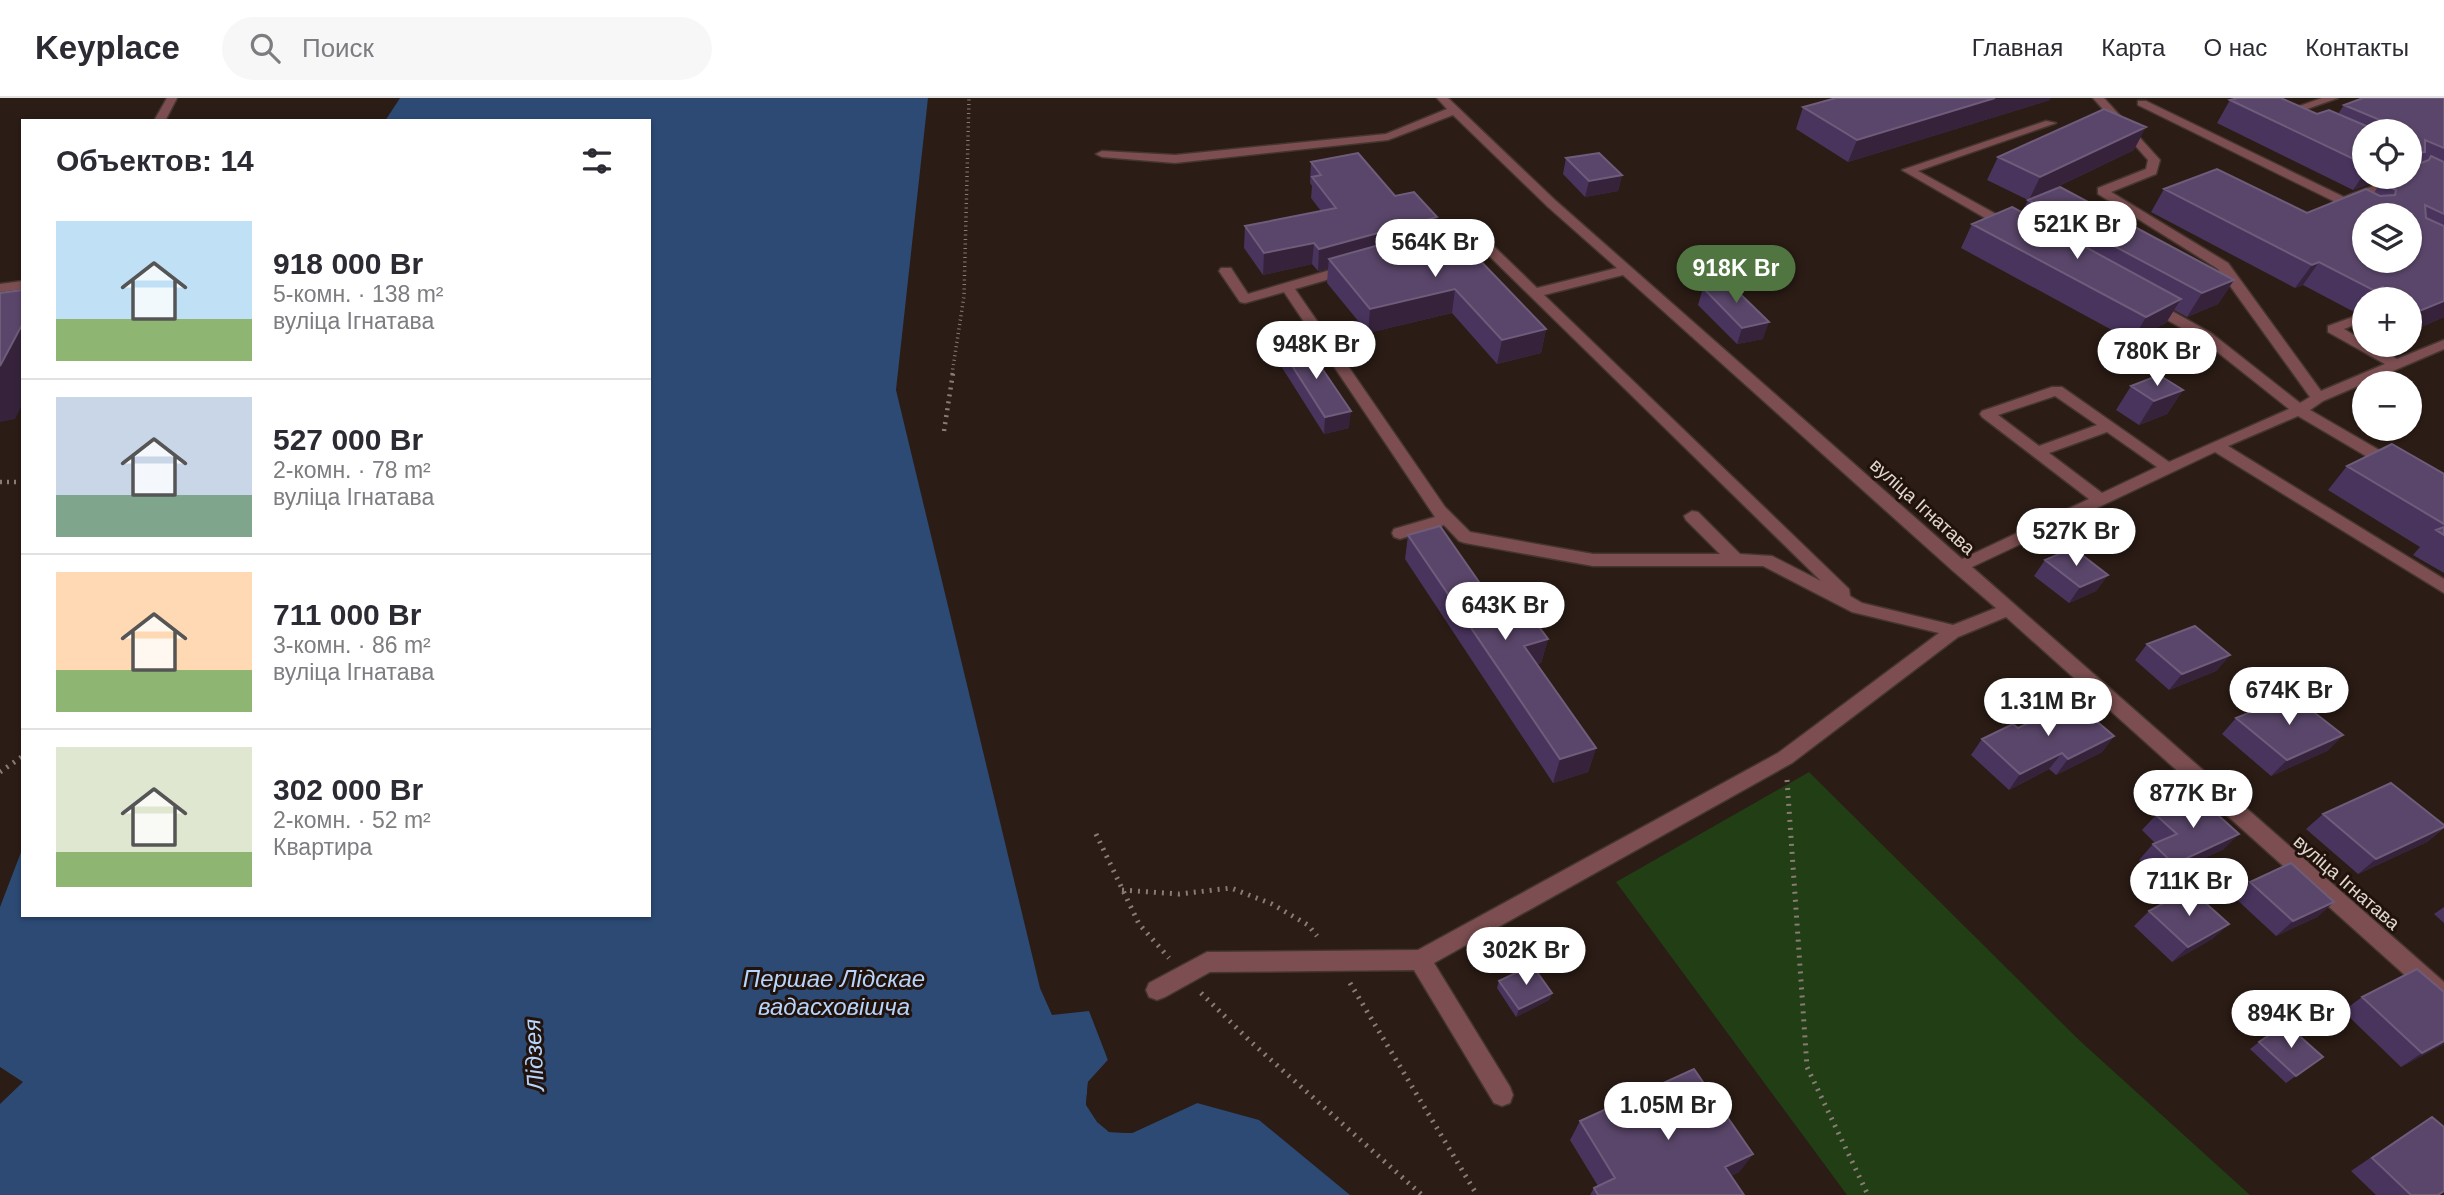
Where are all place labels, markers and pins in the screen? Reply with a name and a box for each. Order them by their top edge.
pin: 521K Br [2012,202,2142,261]
pin: 564K Br [1370,220,1500,279]
pin: 918K Br [1671,246,1801,305]
pin: 948K Br [1251,322,1381,381]
pin: 780K Br [2092,328,2222,388]
pin: 527K Br [2011,508,2141,568]
pin: 643K Br [1440,582,1570,642]
pin: 674K Br [2224,668,2354,727]
pin: 1.31M Br [1976,678,2120,738]
pin: 877K Br [2128,770,2258,830]
pin: 711K Br [2124,858,2254,918]
pin: 302K Br [1461,928,1591,987]
pin: 894K Br [2226,990,2356,1050]
pin: 1.05M Br [1596,1082,1740,1142]

